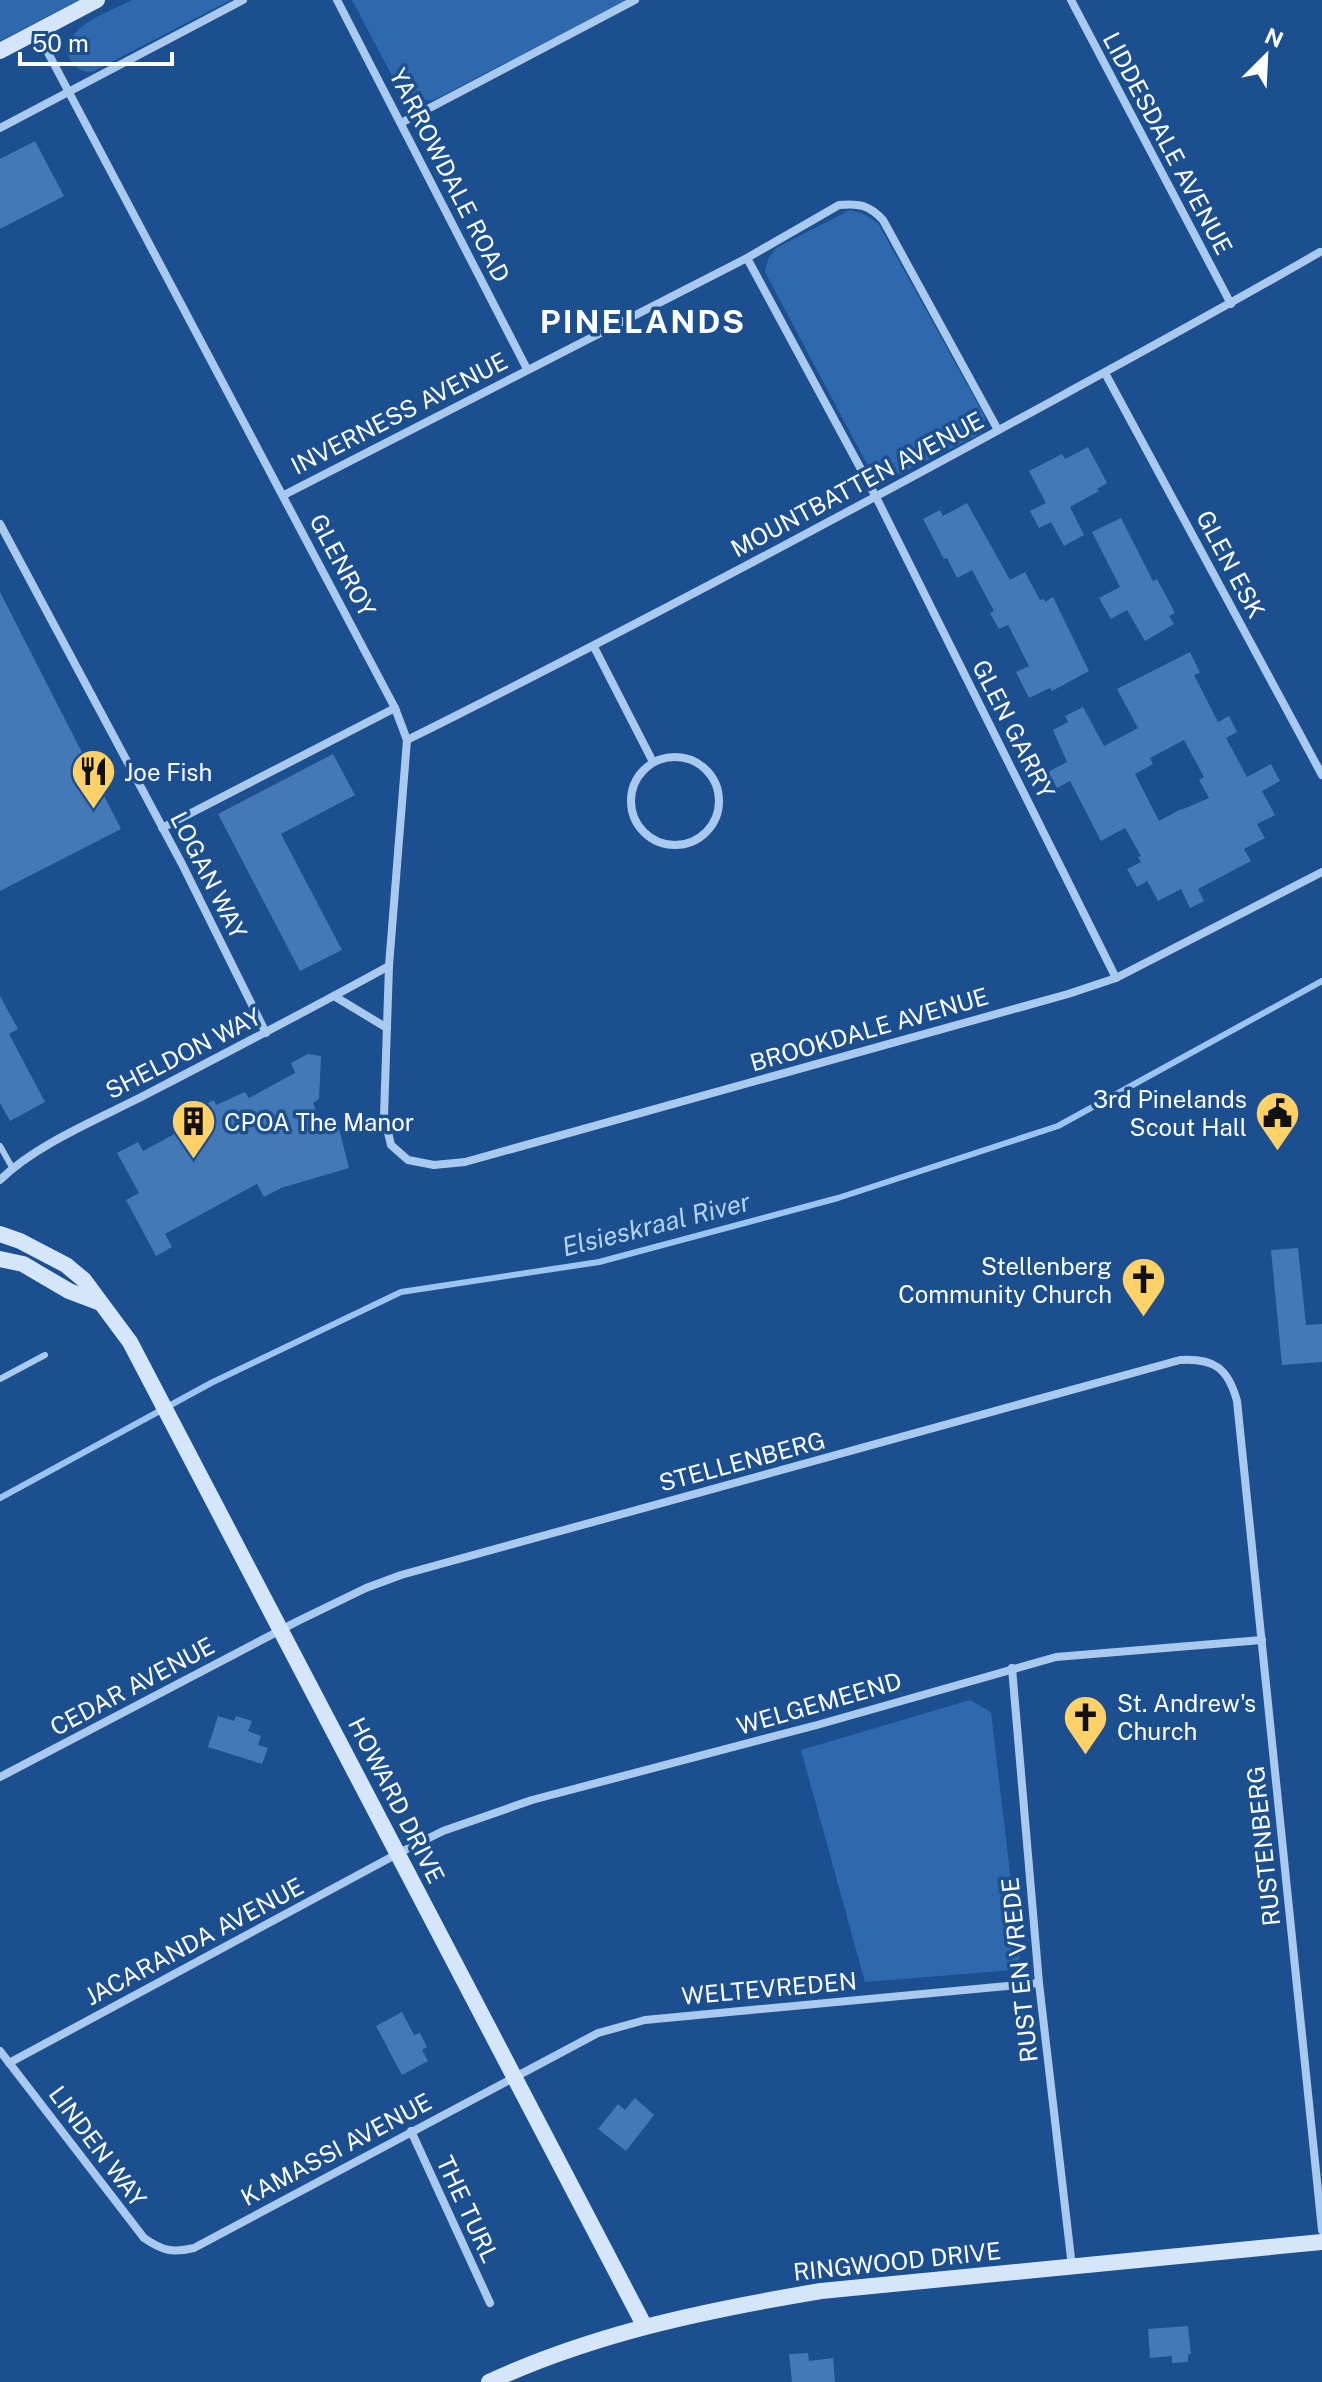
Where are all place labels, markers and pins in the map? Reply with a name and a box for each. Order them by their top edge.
restaurant icon: Joe Fish [69,748,117,811]
place label: Joe Fish [124,758,212,786]
place label: 3rd Pinelands Scout Hall [1093,1085,1247,1141]
public building icon: 3rd Pinelands Scout Hall [1254,1089,1302,1152]
building icon: CPOA The Manor [169,1098,217,1161]
place label: CPOA The Manor [224,1108,414,1136]
place label: Stellenberg Community Church [898,1252,1112,1308]
church icon: Stellenberg Community Church [1119,1256,1167,1319]
place label: St. Andrew's Church [1117,1689,1256,1745]
church icon: St. Andrew's Church [1062,1693,1110,1756]

